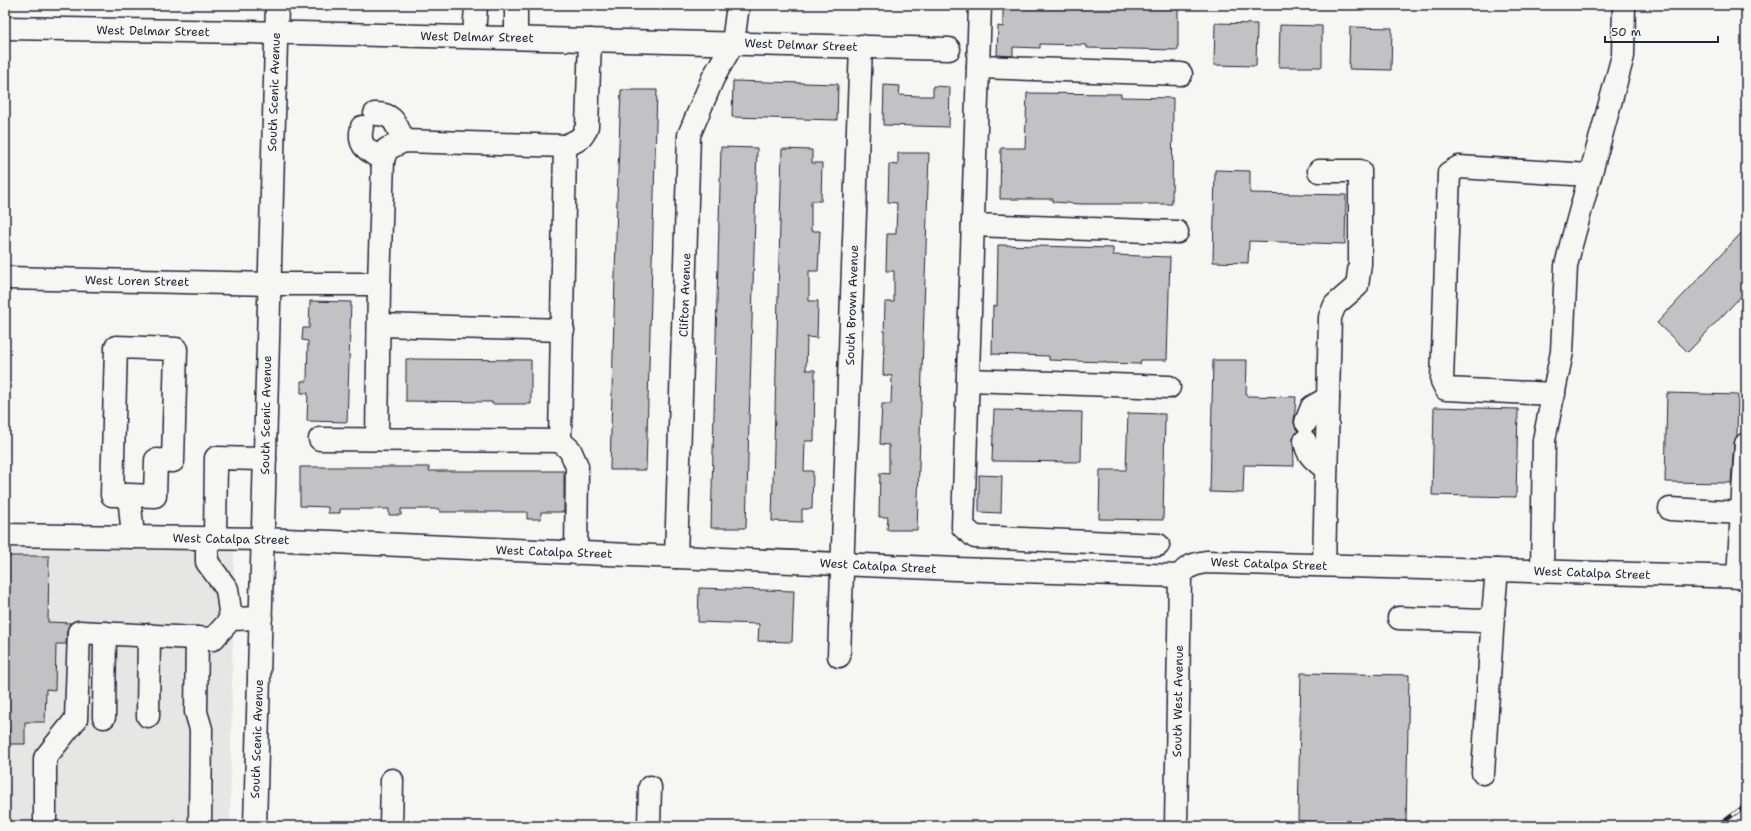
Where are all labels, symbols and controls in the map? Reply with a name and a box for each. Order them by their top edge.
scale bar [1605,18,1718,44]
street label: West Delmar Street [96,22,210,40]
text: 50 m [1611,24,1641,40]
street label: West Delmar Street [420,28,534,46]
street label: South Scenic Avenue [264,32,284,152]
street label: West Delmar Street [744,35,858,55]
street label: South Brown Avenue [842,244,862,366]
street label: Clifton Avenue [676,252,694,337]
street label: West Loren Street [85,272,189,290]
street label: South Scenic Avenue [257,355,275,475]
street label: West Catalpa Street [172,530,290,548]
street label: West Catalpa Street [495,542,613,562]
street label: West Catalpa Street [1210,554,1328,574]
street label: West Catalpa Street [819,555,937,577]
street label: West Catalpa Street [1533,563,1651,583]
street label: South West Avenue [1169,644,1187,757]
street label: South Scenic Avenue [247,679,267,799]

